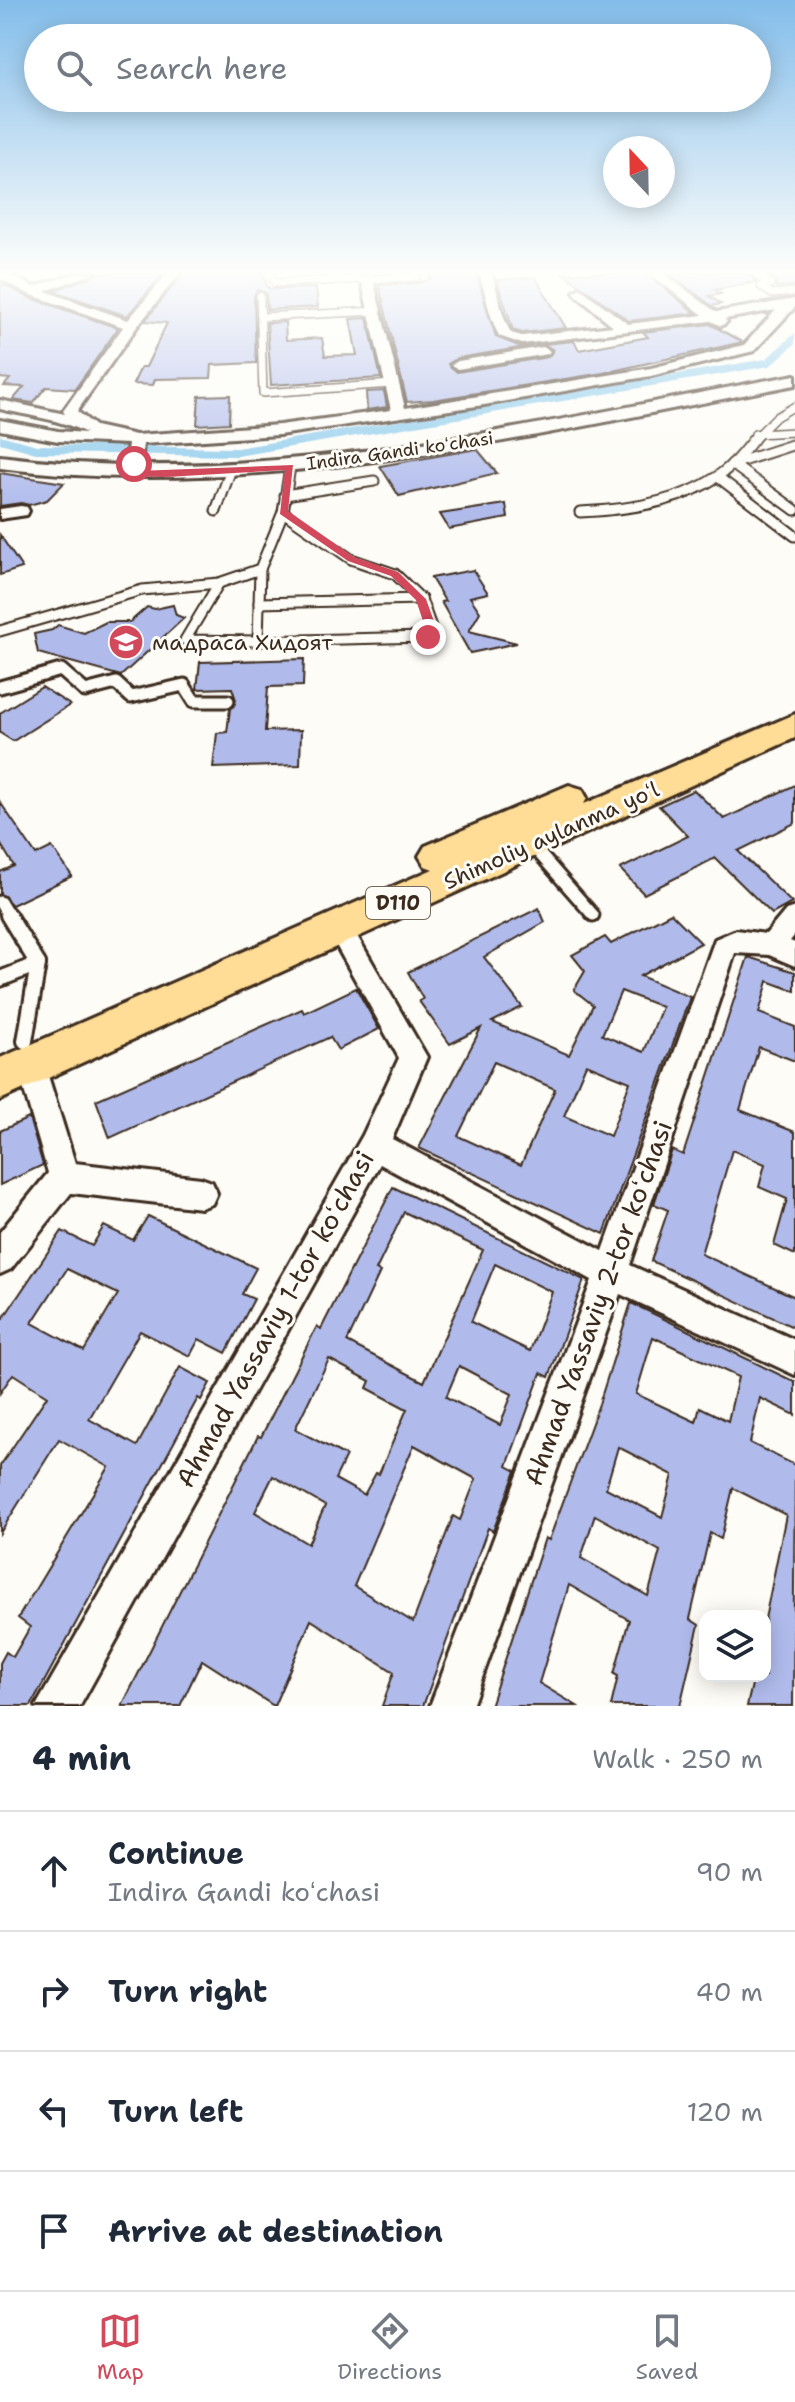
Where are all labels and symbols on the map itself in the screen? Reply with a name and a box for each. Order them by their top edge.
north arrow [603,136,675,208]
street label: Indira Gandi koʻchasi [305,426,495,476]
route start [116,446,152,482]
route end [410,619,446,655]
school or university icon: мадраса Хидоят [107,623,145,661]
place label: мадраса Хидоят [152,628,334,657]
street label: Shimoliy aylanma yoʻl [439,775,664,896]
road number: D110 [366,887,430,919]
street label: Ahmad Yassaviy 2-tor koʻchasi [515,1115,680,1490]
street label: Ahmad Yassaviy 1-tor koʻchasi [167,1144,382,1493]

